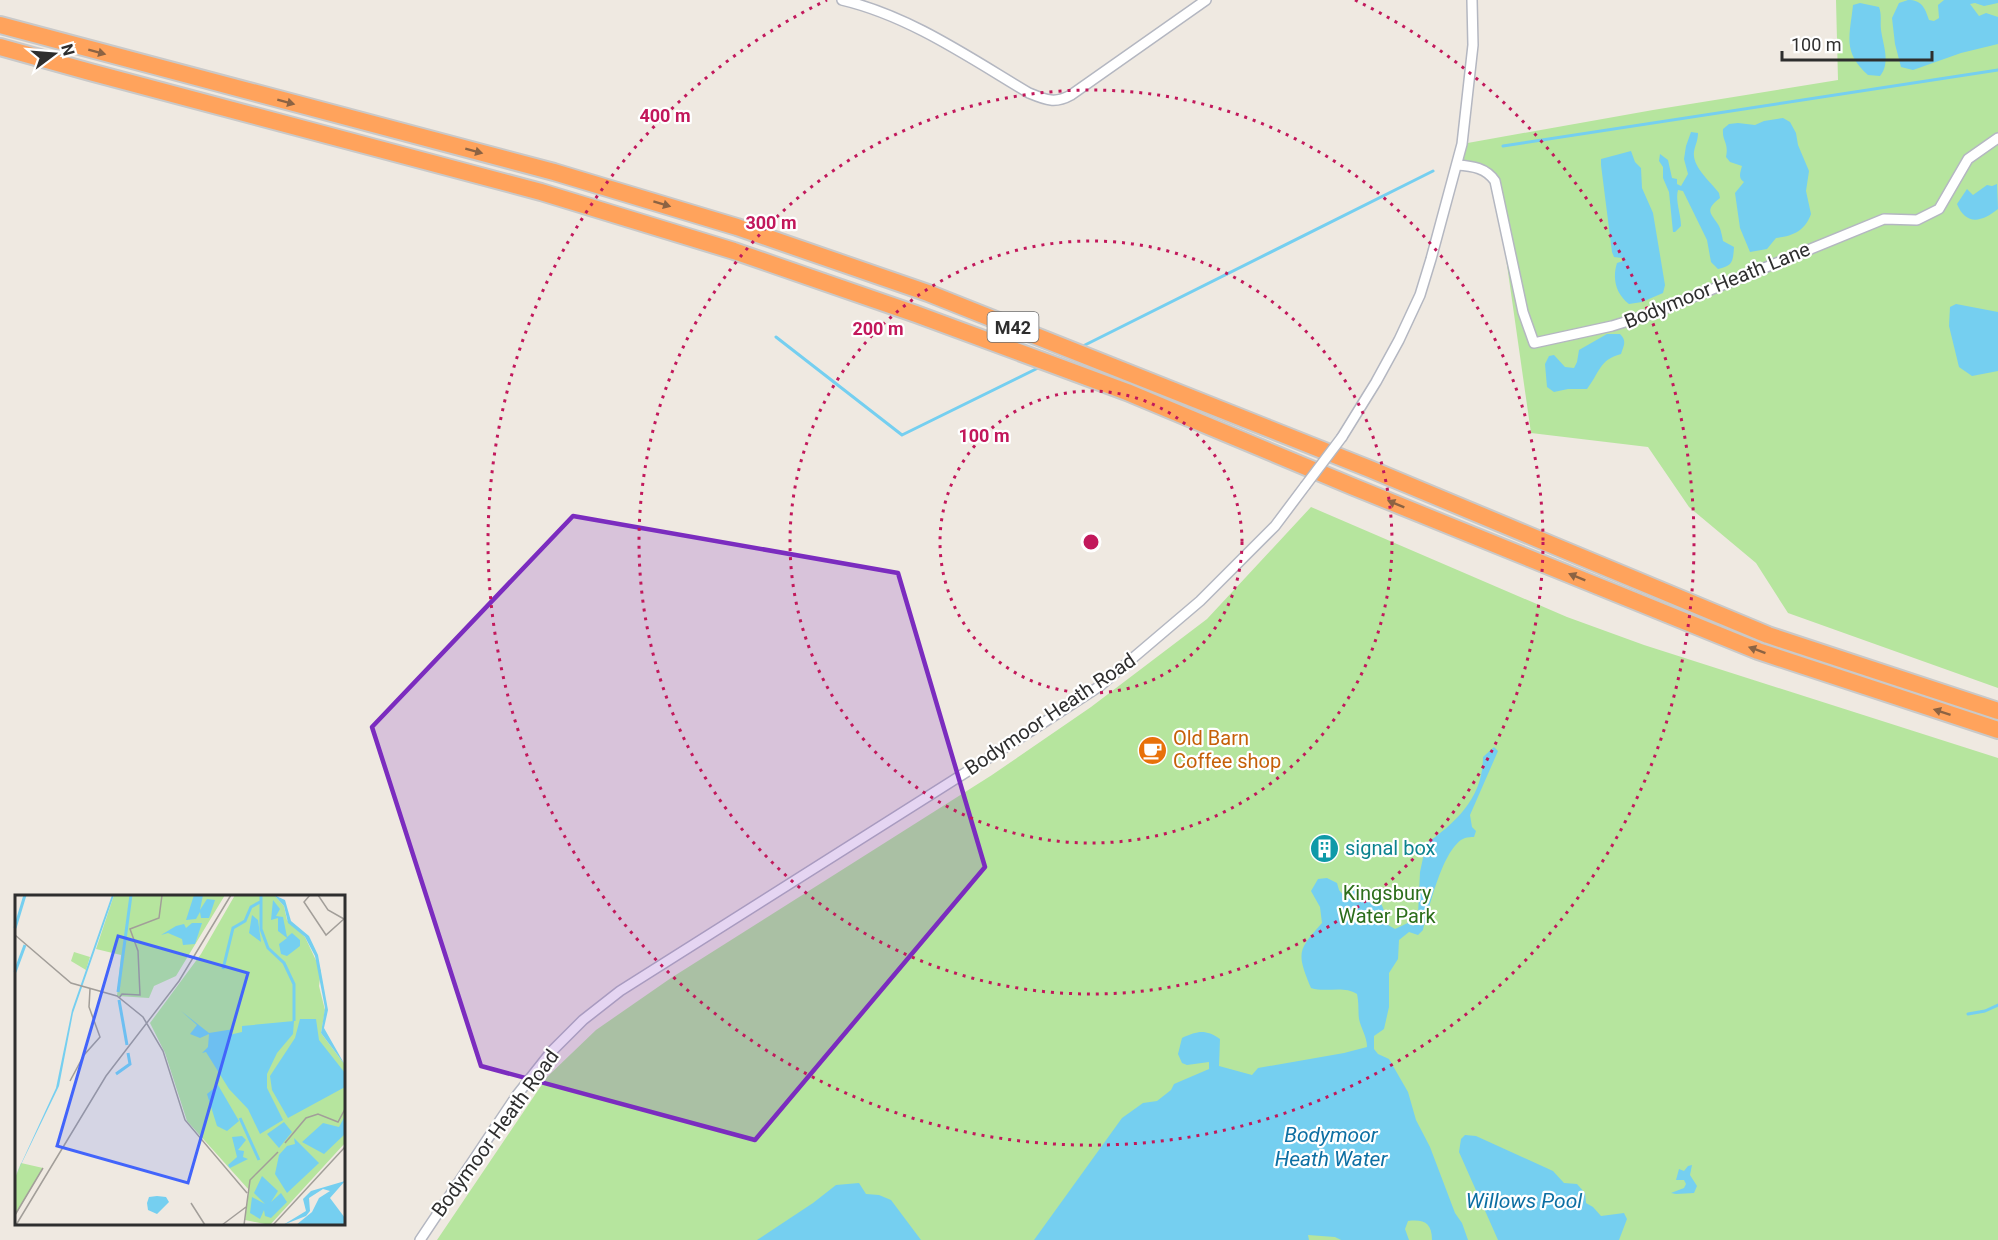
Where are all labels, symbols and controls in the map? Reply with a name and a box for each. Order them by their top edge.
north arrow [24,24,84,84]
scale bar [1782,24,1932,62]
text: 100 m [1791,34,1842,55]
text: N [57,42,79,58]
one-way arrow [88,47,106,57]
one-way arrow [276,97,295,107]
text: 400 m [639,105,691,126]
one-way arrow [465,147,483,157]
one-way arrow [653,200,671,209]
text: 300 m [745,212,797,233]
street label: Bodymoor Heath Lane [1621,237,1813,333]
road number: M42 [988,312,1038,342]
text: 200 m [852,318,904,339]
text: 100 m [958,425,1010,446]
one-way arrow [1387,499,1405,508]
centre of rings [1081,532,1101,552]
one-way arrow [1567,572,1585,582]
one-way arrow [1748,645,1766,655]
street label: Bodymoor Heath Road [960,648,1140,780]
one-way arrow [1933,707,1951,716]
place label: Old Barn Coffee shop [1173,726,1281,773]
cafe icon: Old Barn Coffee shop [1136,734,1168,766]
building icon: signal box [1308,832,1340,864]
place label: signal box [1345,836,1436,860]
park label: Kingsbury Water Park [1338,881,1437,928]
inset map [15,895,345,1225]
street label: Bodymoor Heath Road [426,1045,564,1221]
water label: Bodymoor Heath Water [1275,1123,1388,1171]
water label: Willows Pool [1466,1189,1583,1213]

